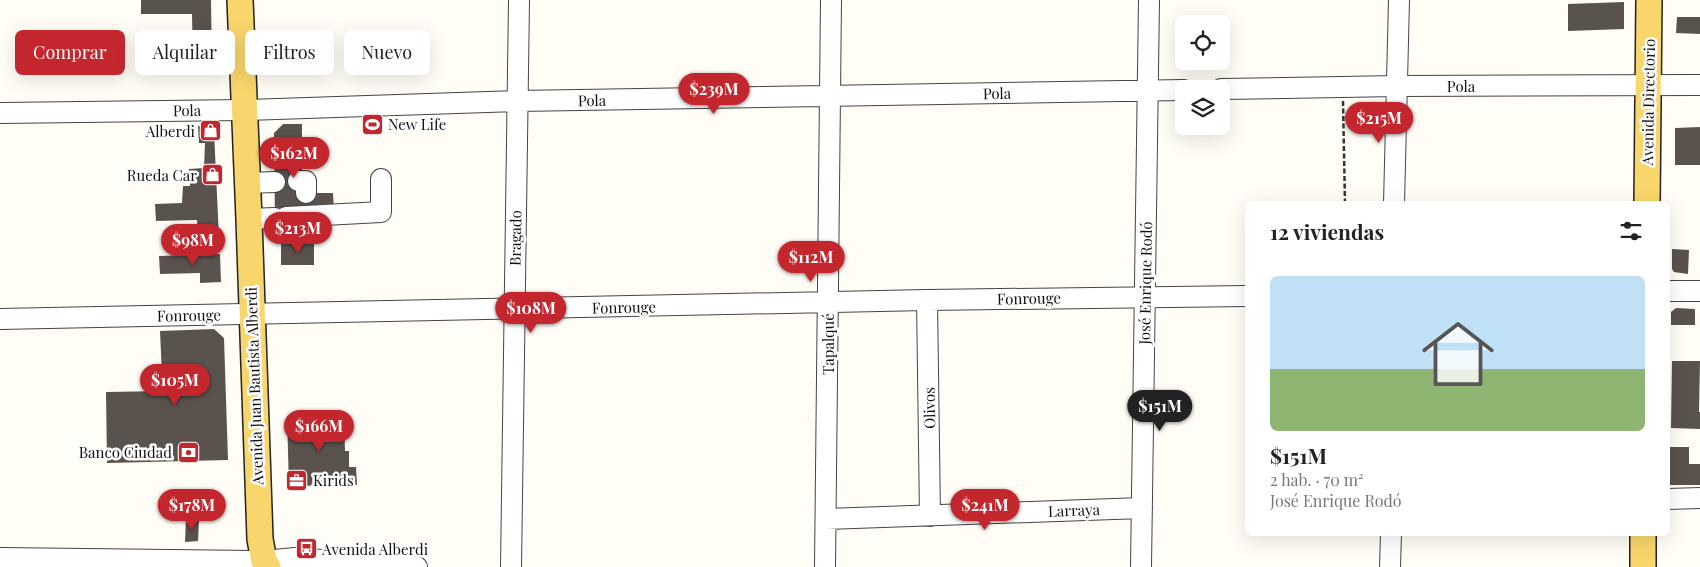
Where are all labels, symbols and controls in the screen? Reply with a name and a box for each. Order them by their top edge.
map controls [1175,15,1230,135]
button: locate [1175,15,1230,70]
chip: Comprar [15,30,125,75]
chip: Alquilar [135,30,235,75]
chip: Filtros [245,30,334,75]
chip: Nuevo [344,30,430,75]
street label: Avenida Directorio [1637,39,1659,166]
pin: $239M [679,72,749,115]
street label: Pola [1447,76,1476,96]
text: $239M [689,78,739,99]
button: layers [1175,80,1230,135]
street label: Pola [983,83,1012,103]
street label: Pola [578,90,607,110]
street label: Pola [173,100,202,120]
pin: $215M [1344,102,1414,144]
text: $215M [1356,107,1402,128]
sports icon: New Life [360,112,384,136]
place label: New Life [388,114,446,134]
shop icon: Alberdi [199,119,223,143]
place label: Alberdi [145,121,196,141]
pin: $162M [259,136,329,179]
text: $162M [270,142,318,163]
shop icon: Rueda Car [201,163,225,187]
place label: Rueda Car [127,165,197,185]
street label: Bragado [505,210,525,266]
pin: $213M [263,212,333,254]
text: $213M [275,217,321,238]
text: 12 viviendas [1270,217,1384,245]
icon: filters [1617,217,1645,245]
street label: José Enrique Rodó [1134,221,1156,346]
pin: $98M [163,224,223,266]
text: $98M [172,229,214,250]
pin: $112M [776,240,846,283]
text: $112M [789,246,833,267]
street label: Avenida Juan Bautista Alberdi [241,286,267,486]
street label: Fonrouge [997,287,1061,309]
pin: $108M [496,292,566,334]
street label: Fonrouge [592,296,656,318]
text: $108M [506,297,556,318]
street label: Fonrouge [157,304,221,326]
icon: home [1413,309,1503,399]
street label: Tapalqué [818,313,838,375]
pin: $105M [140,364,210,406]
text: $105M [151,369,199,390]
street label: Olivos [919,387,939,429]
pin: $151M [1125,390,1195,432]
text: $151M [1138,395,1182,416]
pin: $166M [284,410,354,452]
text: $166M [295,415,343,436]
bank icon: Banco Ciudad [176,440,200,464]
text: $151M [1270,441,1327,469]
place label: Banco Ciudad [79,442,172,462]
office icon: Kirids [285,468,309,492]
text: 2 hab. · 70 m² [1270,469,1363,490]
place label: Kirids [313,470,354,490]
pin: $178M [157,488,227,531]
pin: $241M [950,488,1020,531]
text: José Enrique Rodó [1270,490,1402,511]
text: $178M [169,494,215,515]
text: $241M [962,494,1008,515]
street label: Larraya [1048,499,1101,521]
bus stop icon: Avenida Alberdi [294,537,318,561]
place label: Avenida Alberdi [321,539,429,559]

